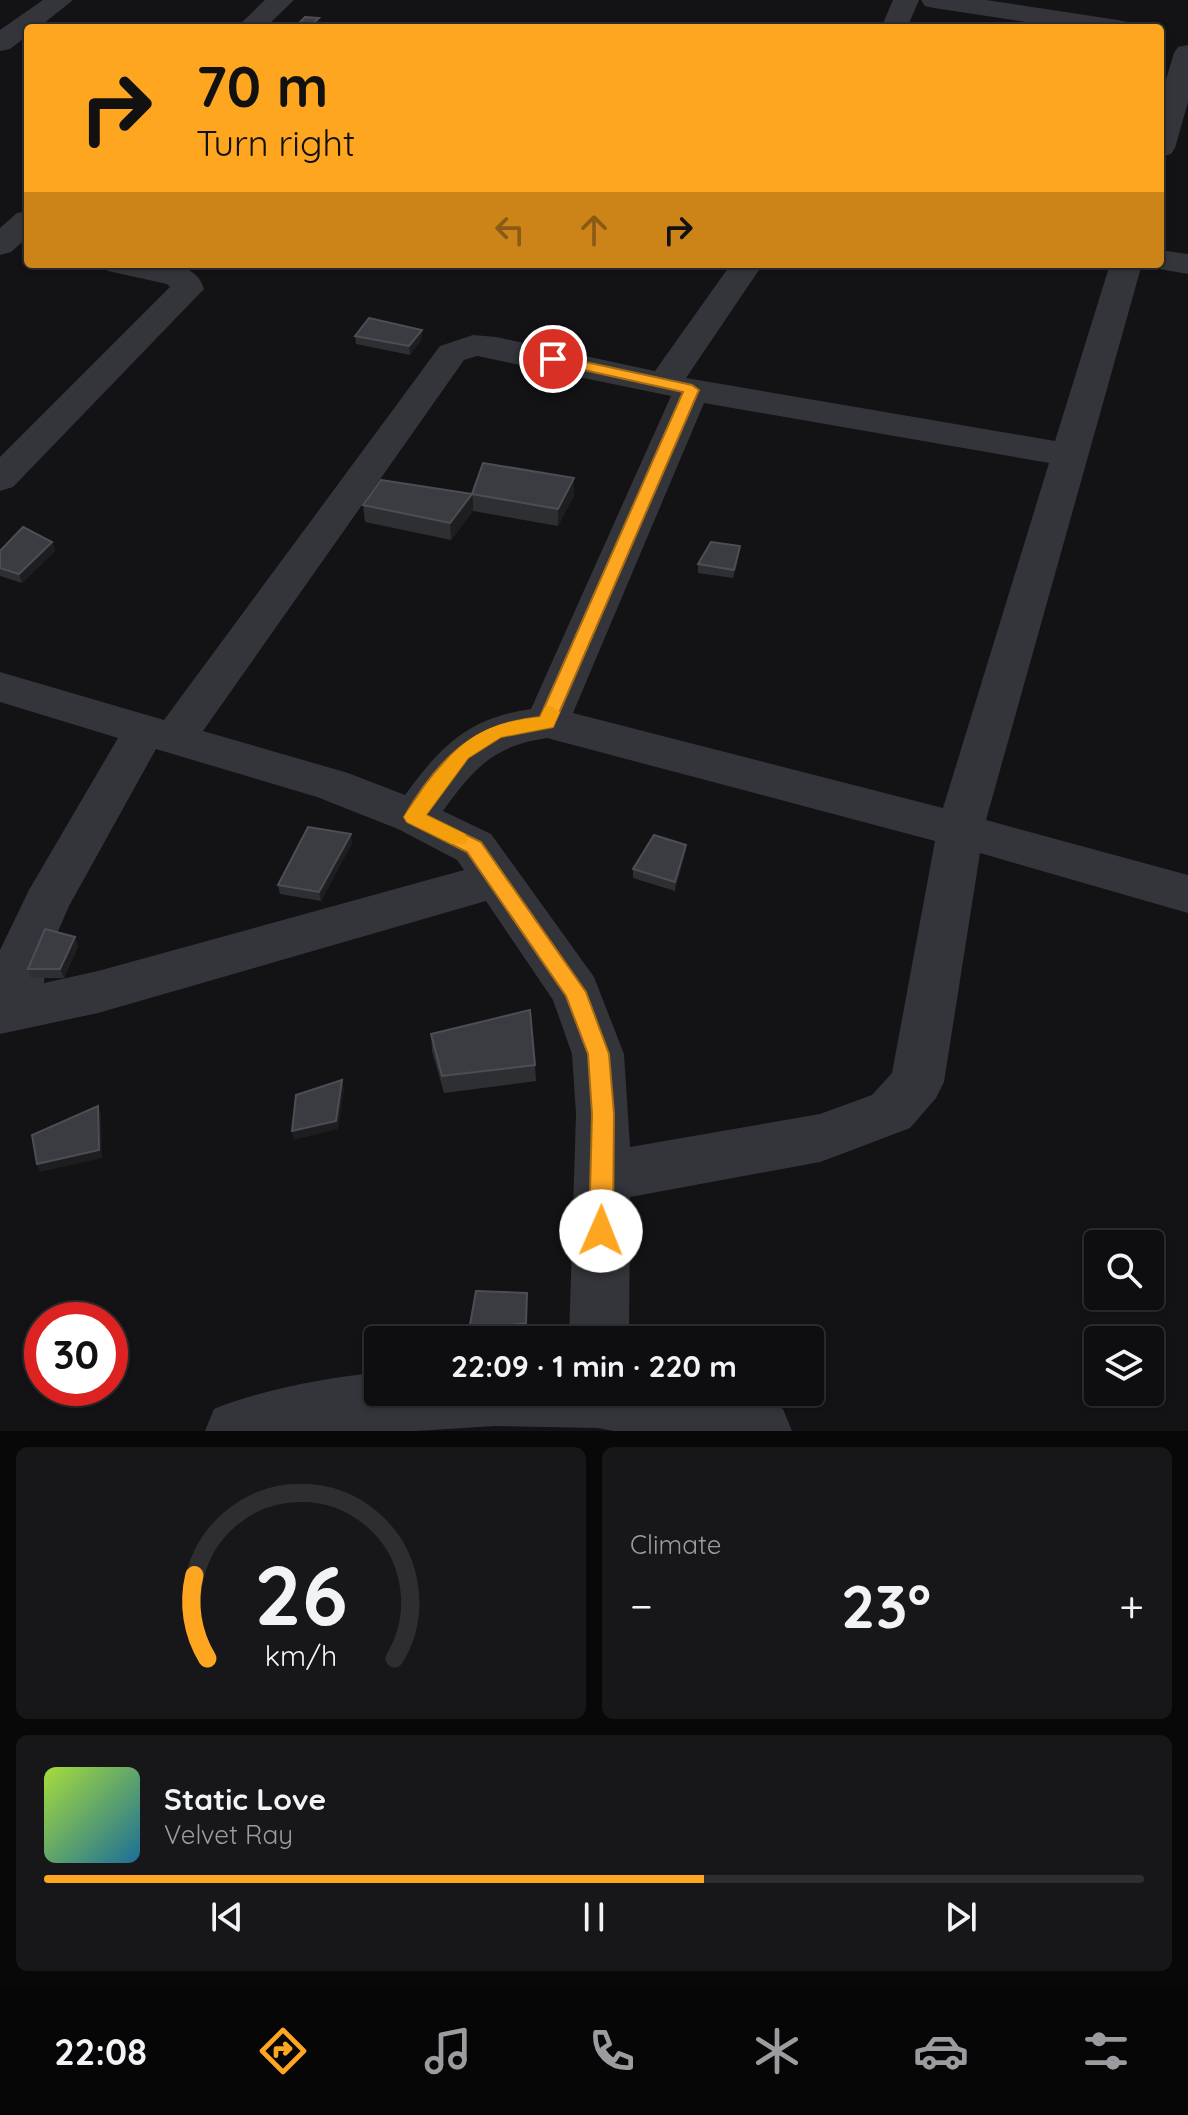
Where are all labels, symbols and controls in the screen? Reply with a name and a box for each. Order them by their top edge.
text: 70 m [196,51,328,121]
icon: right [64,56,168,160]
text: Turn right [196,120,355,165]
icon: left [488,208,532,252]
icon: ahead [572,208,616,252]
icon: right [656,208,700,252]
pin [519,325,587,393]
icon: arrive [531,337,575,381]
position arrow [559,1189,643,1273]
map controls [1084,1230,1164,1406]
button: search [1084,1230,1164,1310]
speed limit sign: 30 [24,1302,128,1406]
button: layers [1084,1326,1164,1406]
text: 22:09 · 1 min · 220 m [451,1347,737,1385]
text: Climate [630,1528,721,1561]
text: 26 [254,1542,348,1646]
text: 23° [841,1568,931,1643]
text: − [630,1578,653,1633]
text: + [1119,1578,1144,1633]
text: km/h [265,1637,337,1673]
text: Static Love [164,1780,326,1818]
text: Velvet Ray [164,1818,293,1851]
icon: previous [205,1895,249,1939]
icon: pause [572,1895,616,1939]
icon: next [939,1895,983,1939]
icon: directions [255,2023,311,2079]
icon: music [420,2023,476,2079]
icon: phone [584,2023,640,2079]
icon: climate [749,2023,805,2079]
icon: car [913,2023,969,2079]
icon: filters [1078,2023,1134,2079]
text: 22:08 [54,2029,147,2074]

